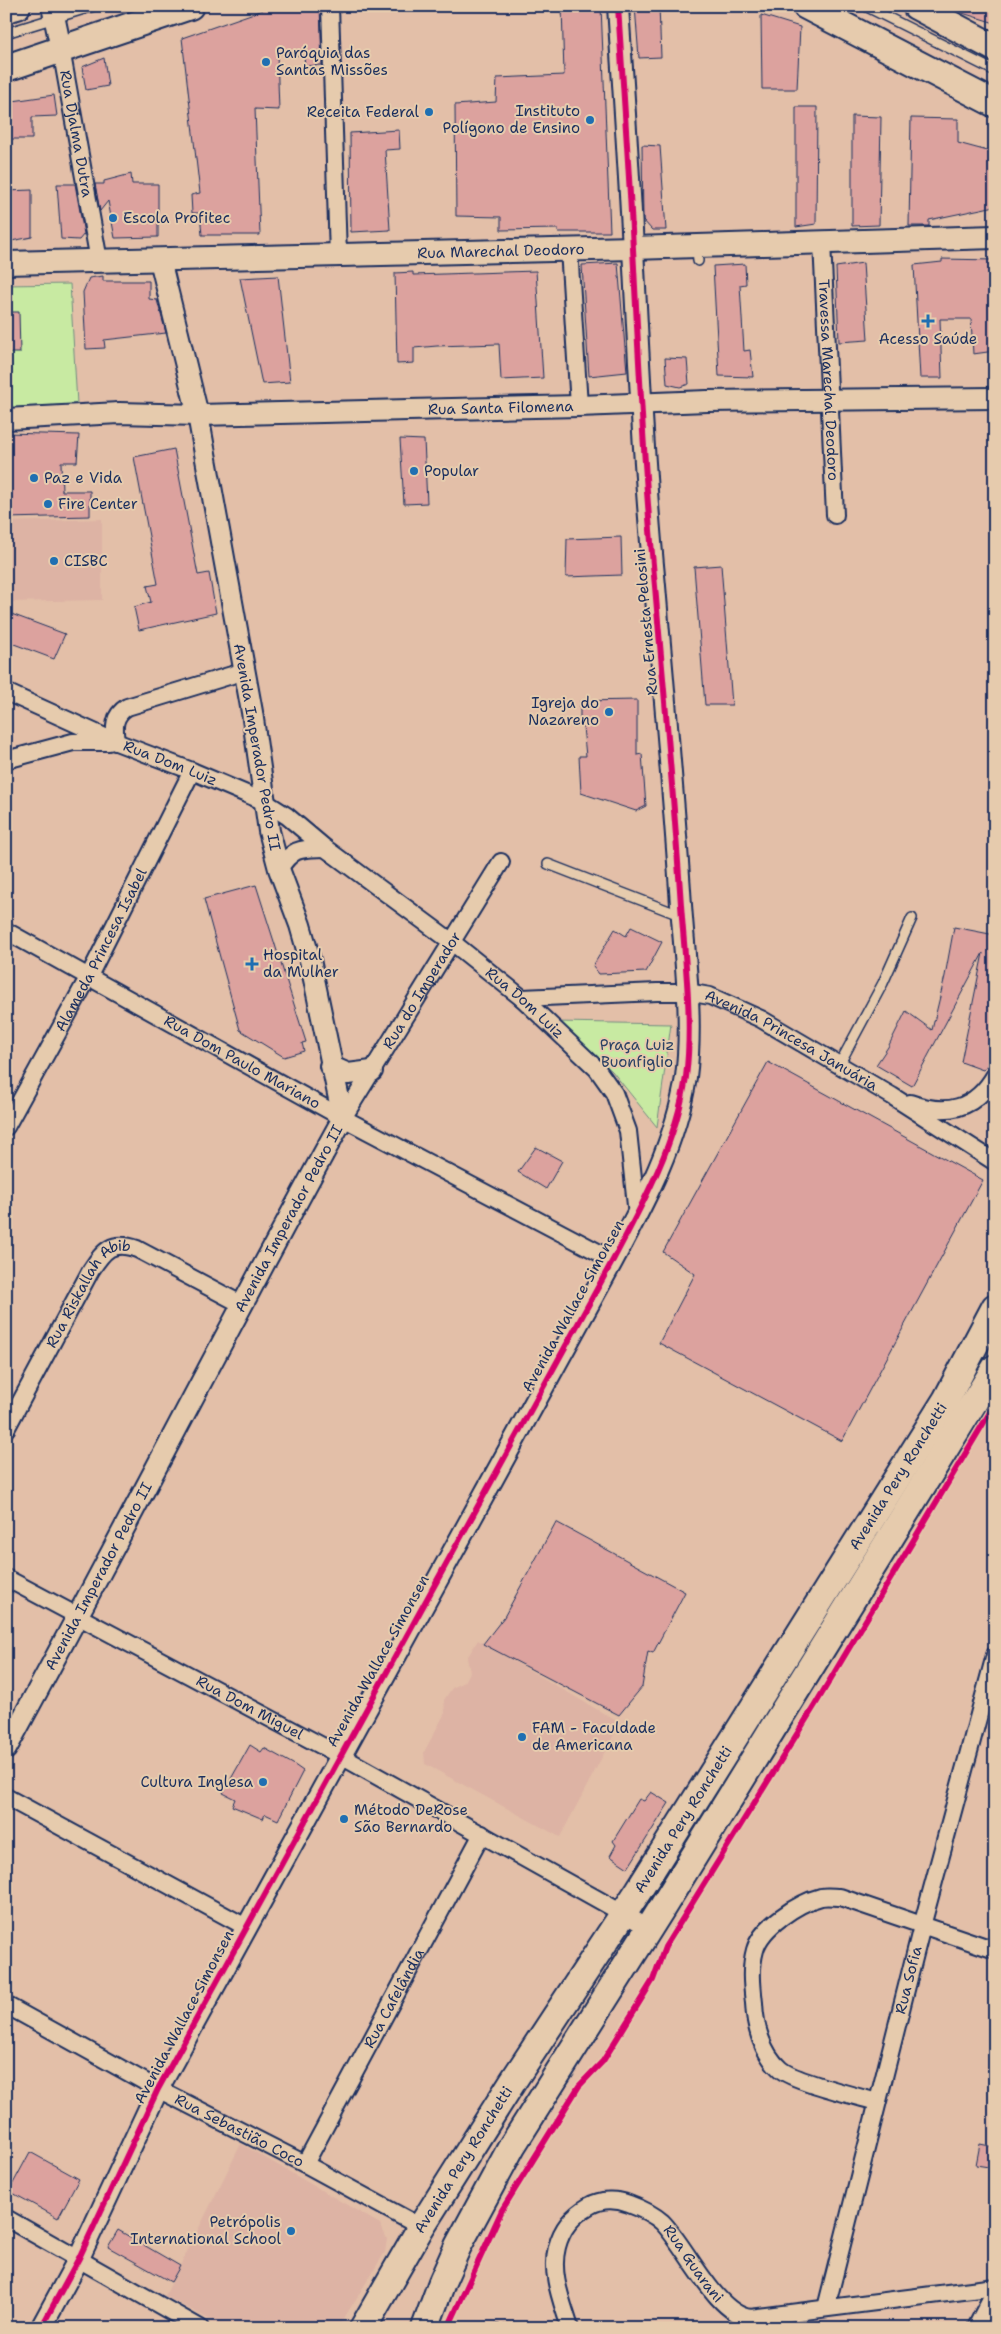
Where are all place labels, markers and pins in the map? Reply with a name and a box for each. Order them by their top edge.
place label: Paróquia das Santas Missões [276,43,388,80]
marker: Paróquia das Santas Missões [260,56,272,68]
place label: Instituto Polígono de Ensino [442,101,580,138]
place label: Receita Federal [307,102,419,122]
marker: Receita Federal [423,106,435,118]
marker: Instituto Polígono de Ensino [584,114,596,126]
place label: Escola Profitec [123,208,230,228]
marker: Escola Profitec [107,212,119,224]
marker: Acesso Saúde [921,314,935,328]
place label: Acesso Saúde [879,329,977,349]
place label: Popular [424,461,479,481]
marker: Popular [408,465,420,477]
place label: Paz e Vida [44,468,123,488]
marker: Paz e Vida [28,472,40,484]
place label: Fire Center [58,494,138,514]
marker: Fire Center [42,498,54,510]
place label: CISBC [64,551,108,571]
marker: CISBC [48,555,60,567]
place label: Igreja do Nazareno [528,693,599,730]
marker: Igreja do Nazareno [603,706,615,718]
place label: Hospital da Mulher [263,945,339,982]
marker: Hospital da Mulher [245,957,259,971]
place label: FAM - Faculdade de Americana [532,1718,656,1755]
marker: FAM - Faculdade de Americana [516,1731,528,1743]
place label: Cultura Inglesa [140,1772,254,1792]
marker: Cultura Inglesa [257,1776,269,1788]
place label: Método DeRose São Bernardo [354,1800,468,1837]
marker: Método DeRose São Bernardo [338,1813,350,1825]
place label: Petrópolis International School [130,2212,281,2249]
marker: Petrópolis International School [285,2225,297,2237]

